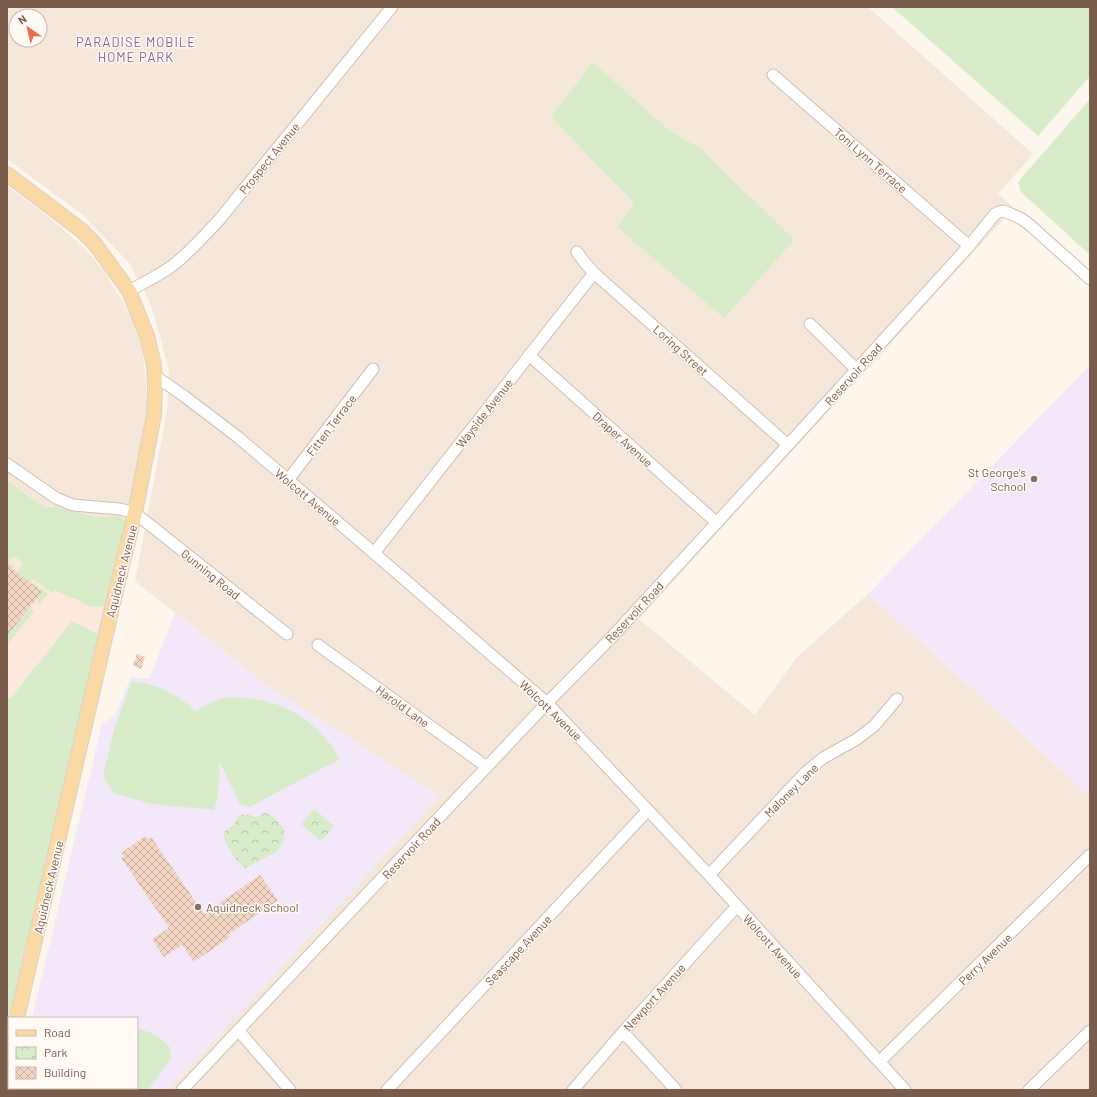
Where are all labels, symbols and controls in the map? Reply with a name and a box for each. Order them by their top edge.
north arrow [8,8,48,48]
text: N [15,12,29,27]
district label: PARADISE MOBILE HOME PARK [76,34,196,65]
street label: Prospect Avenue [236,119,302,197]
street label: Toni Lynn Terrace [832,125,910,195]
street label: Loring Street [651,322,711,378]
street label: Reservoir Road [821,340,885,408]
street label: Wayside Avenue [453,376,515,450]
street label: Fitten Terrace [303,391,359,459]
street label: Draper Avenue [590,408,656,470]
place label: St George's School [968,465,1026,493]
street label: Wolcott Avenue [272,466,344,528]
marker: St George's School [1029,474,1039,484]
street label: Aquidneck Avenue [103,523,139,619]
street label: Gunning Road [179,546,243,602]
street label: Reservoir Road [602,578,666,646]
street label: Wolcott Avenue [517,677,585,743]
street label: Harold Lane [374,682,432,730]
street label: Maloney Lane [761,760,821,820]
street label: Reservoir Road [379,814,443,882]
street label: Aquidneck Avenue [30,839,66,935]
place label: Aquidneck School [206,900,299,914]
marker: Aquidneck School [193,902,203,912]
street label: Wolcott Avenue [741,911,805,981]
street label: Seascape Avenue [482,912,554,988]
street label: Perry Avenue [956,930,1014,988]
street label: Newport Avenue [620,961,688,1033]
legend [8,1017,138,1089]
text: Road [44,1025,71,1039]
text: Park [44,1045,68,1059]
text: Building [44,1065,86,1079]

